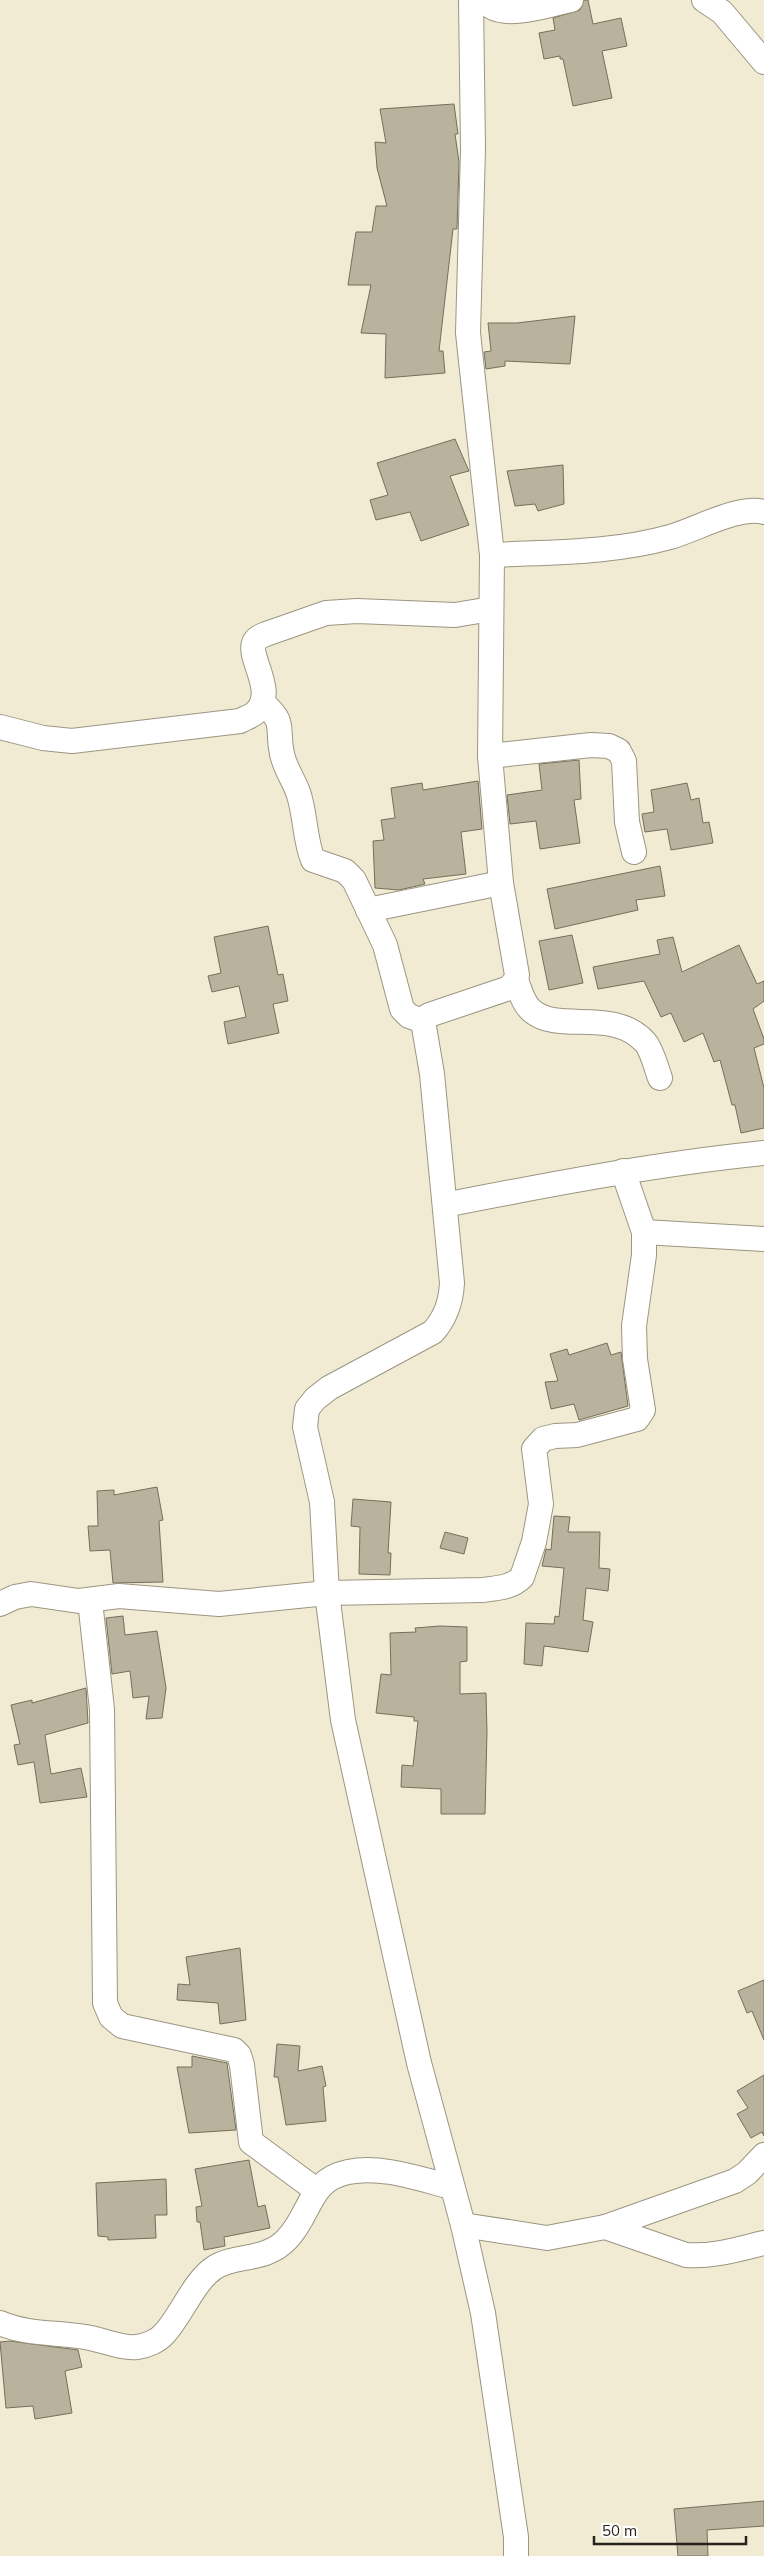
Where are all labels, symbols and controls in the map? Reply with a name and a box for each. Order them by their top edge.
scale bar [594,2514,746,2546]
text: 50 m [602,2521,637,2540]

